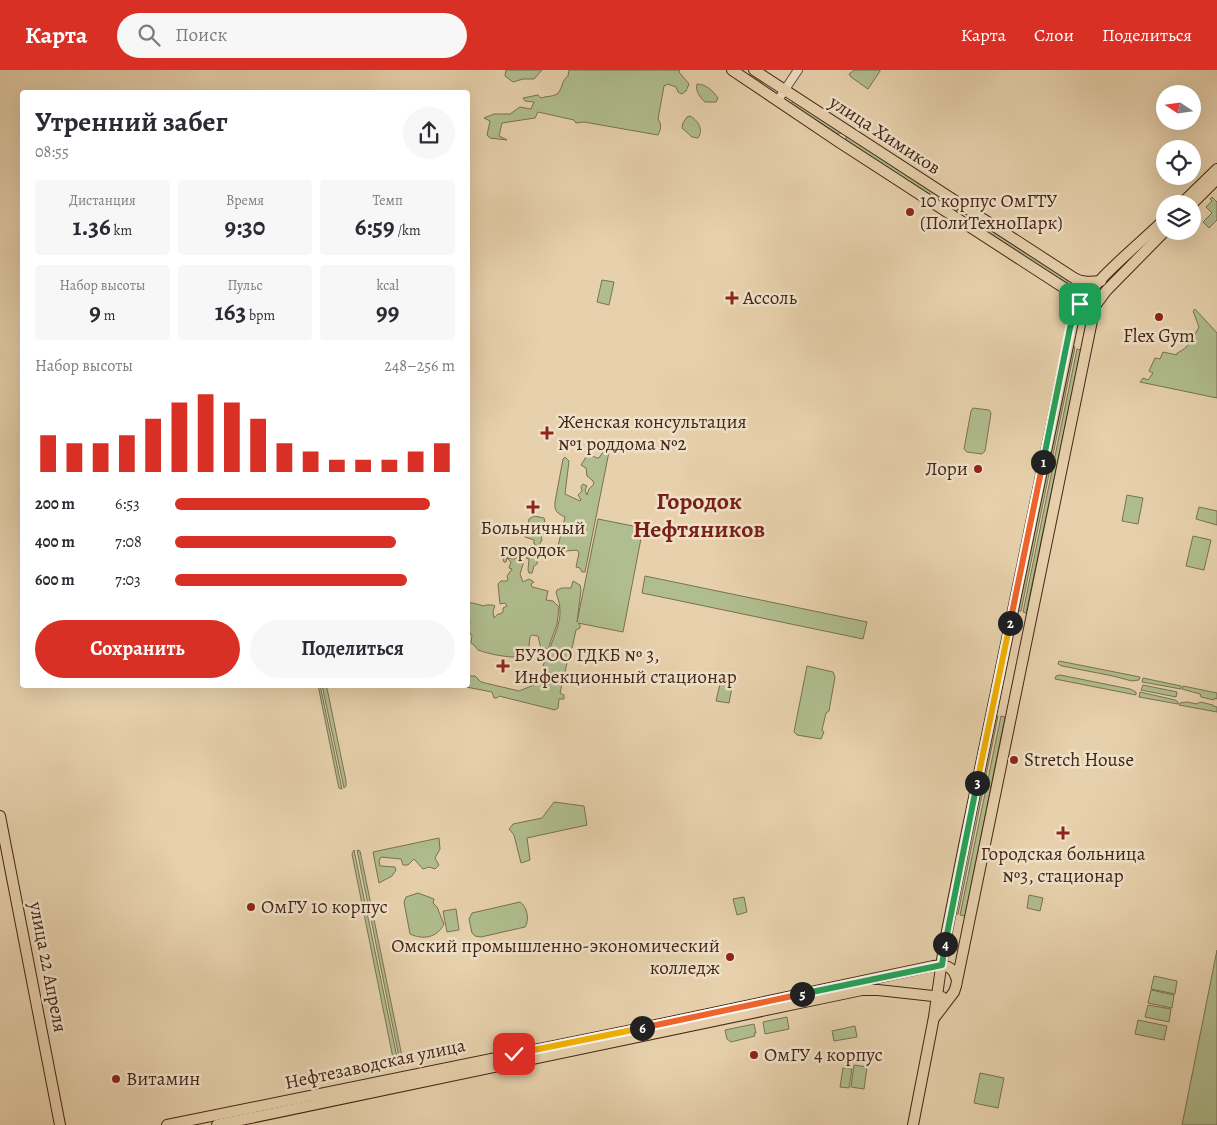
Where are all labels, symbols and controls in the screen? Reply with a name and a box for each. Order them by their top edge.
search box [117,13,467,58]
text: Карта [25,19,87,51]
icon: search [135,21,163,49]
text: Поиск [175,22,227,48]
text: Карта [961,23,1006,47]
text: Слои [1034,23,1074,47]
text: Поделиться [1102,23,1192,47]
north arrow [1156,85,1201,130]
map controls [1156,85,1201,240]
street label: улица Химиков [823,89,946,181]
text: Утренний забег [35,103,228,141]
button: share [403,107,455,159]
button: locate [1156,140,1201,185]
text: 08:55 [35,141,69,163]
place label: 10 корпус ОмГТУ (ПолиТехноПарк) [920,188,1063,236]
text: Дистанция [69,191,136,210]
text: Время [226,191,264,210]
text: Темп [372,191,403,210]
button: layers [1156,195,1201,240]
marker: 10 корпус ОмГТУ (ПолиТехноПарк) [904,206,916,218]
text: 1.36 [73,210,111,244]
text: 9:30 [225,210,265,244]
text: 6:59 [355,210,395,244]
text: km [111,221,132,240]
text: /km [395,221,421,240]
text: Набор высоты [59,276,145,295]
text: Пульс [227,276,262,295]
text: kcal [376,276,399,295]
pin [1059,283,1101,325]
place label: Ассоль [742,285,797,311]
icon: arrive [1066,290,1094,318]
marker: Ассоль [725,291,739,305]
text: 9 [89,295,101,329]
text: 163 [215,295,246,329]
text: 99 [376,295,399,329]
text: m [101,306,115,325]
text: bpm [246,306,275,325]
marker: Flex Gym [1153,311,1165,323]
place label: Flex Gym [1123,323,1195,349]
text: Набор высоты [35,355,133,377]
text: 248–256 m [384,355,455,377]
place label: Женская консультация №1 роддома №2 [558,409,747,457]
marker: Женская консультация №1 роддома №2 [540,426,554,440]
pin: 1 [1030,450,1056,474]
text: 1 [1041,453,1046,472]
place label: Лори [925,456,968,482]
marker: Лори [972,463,984,475]
district label: Городок Нефтяников [633,485,765,545]
text: 200 m [35,493,75,515]
text: 6:53 [115,493,140,515]
marker: Больничный городок [526,500,540,514]
place label: Больничный городок [481,515,585,563]
text: 400 m [35,531,75,553]
text: 7:08 [115,531,142,553]
text: 600 m [35,569,75,591]
text: 7:03 [115,569,141,591]
pin: 2 [998,610,1022,636]
text: 2 [1007,614,1014,633]
button: Сохранить [35,620,240,678]
button: Поделиться [250,620,455,678]
place label: БУЗОО ГДКБ № 3, Инфекционный стационар [514,642,737,690]
marker: БУЗОО ГДКБ № 3, Инфекционный стационар [496,659,510,673]
place label: Stretch House [1024,747,1134,773]
marker: Stretch House [1008,754,1020,766]
pin: 3 [964,770,990,796]
text: 3 [974,774,981,793]
marker: Городская больница №3, стационар [1056,826,1070,840]
place label: Городская больница №3, стационар [981,841,1146,889]
place label: ОмГУ 10 корпус [261,894,388,920]
street label: улица 22 Апреля [22,898,73,1035]
marker: ОмГУ 10 корпус [245,901,257,913]
pin: 4 [932,932,958,956]
place label: Омский промышленно-экономический колледж [391,933,720,981]
text: 4 [942,935,949,954]
marker: Омский промышленно-экономический колледж [724,951,736,963]
pin: 5 [790,982,814,1006]
text: 5 [800,985,805,1004]
pin: 6 [630,1016,654,1040]
text: 6 [639,1019,646,1038]
street label: Нефтезаводская улица [282,1032,468,1096]
pin [493,1033,535,1075]
icon: check [500,1040,528,1068]
place label: ОмГУ 4 корпус [764,1042,883,1068]
marker: ОмГУ 4 корпус [748,1049,760,1061]
place label: Витамин [126,1066,200,1092]
marker: Витамин [110,1073,122,1085]

